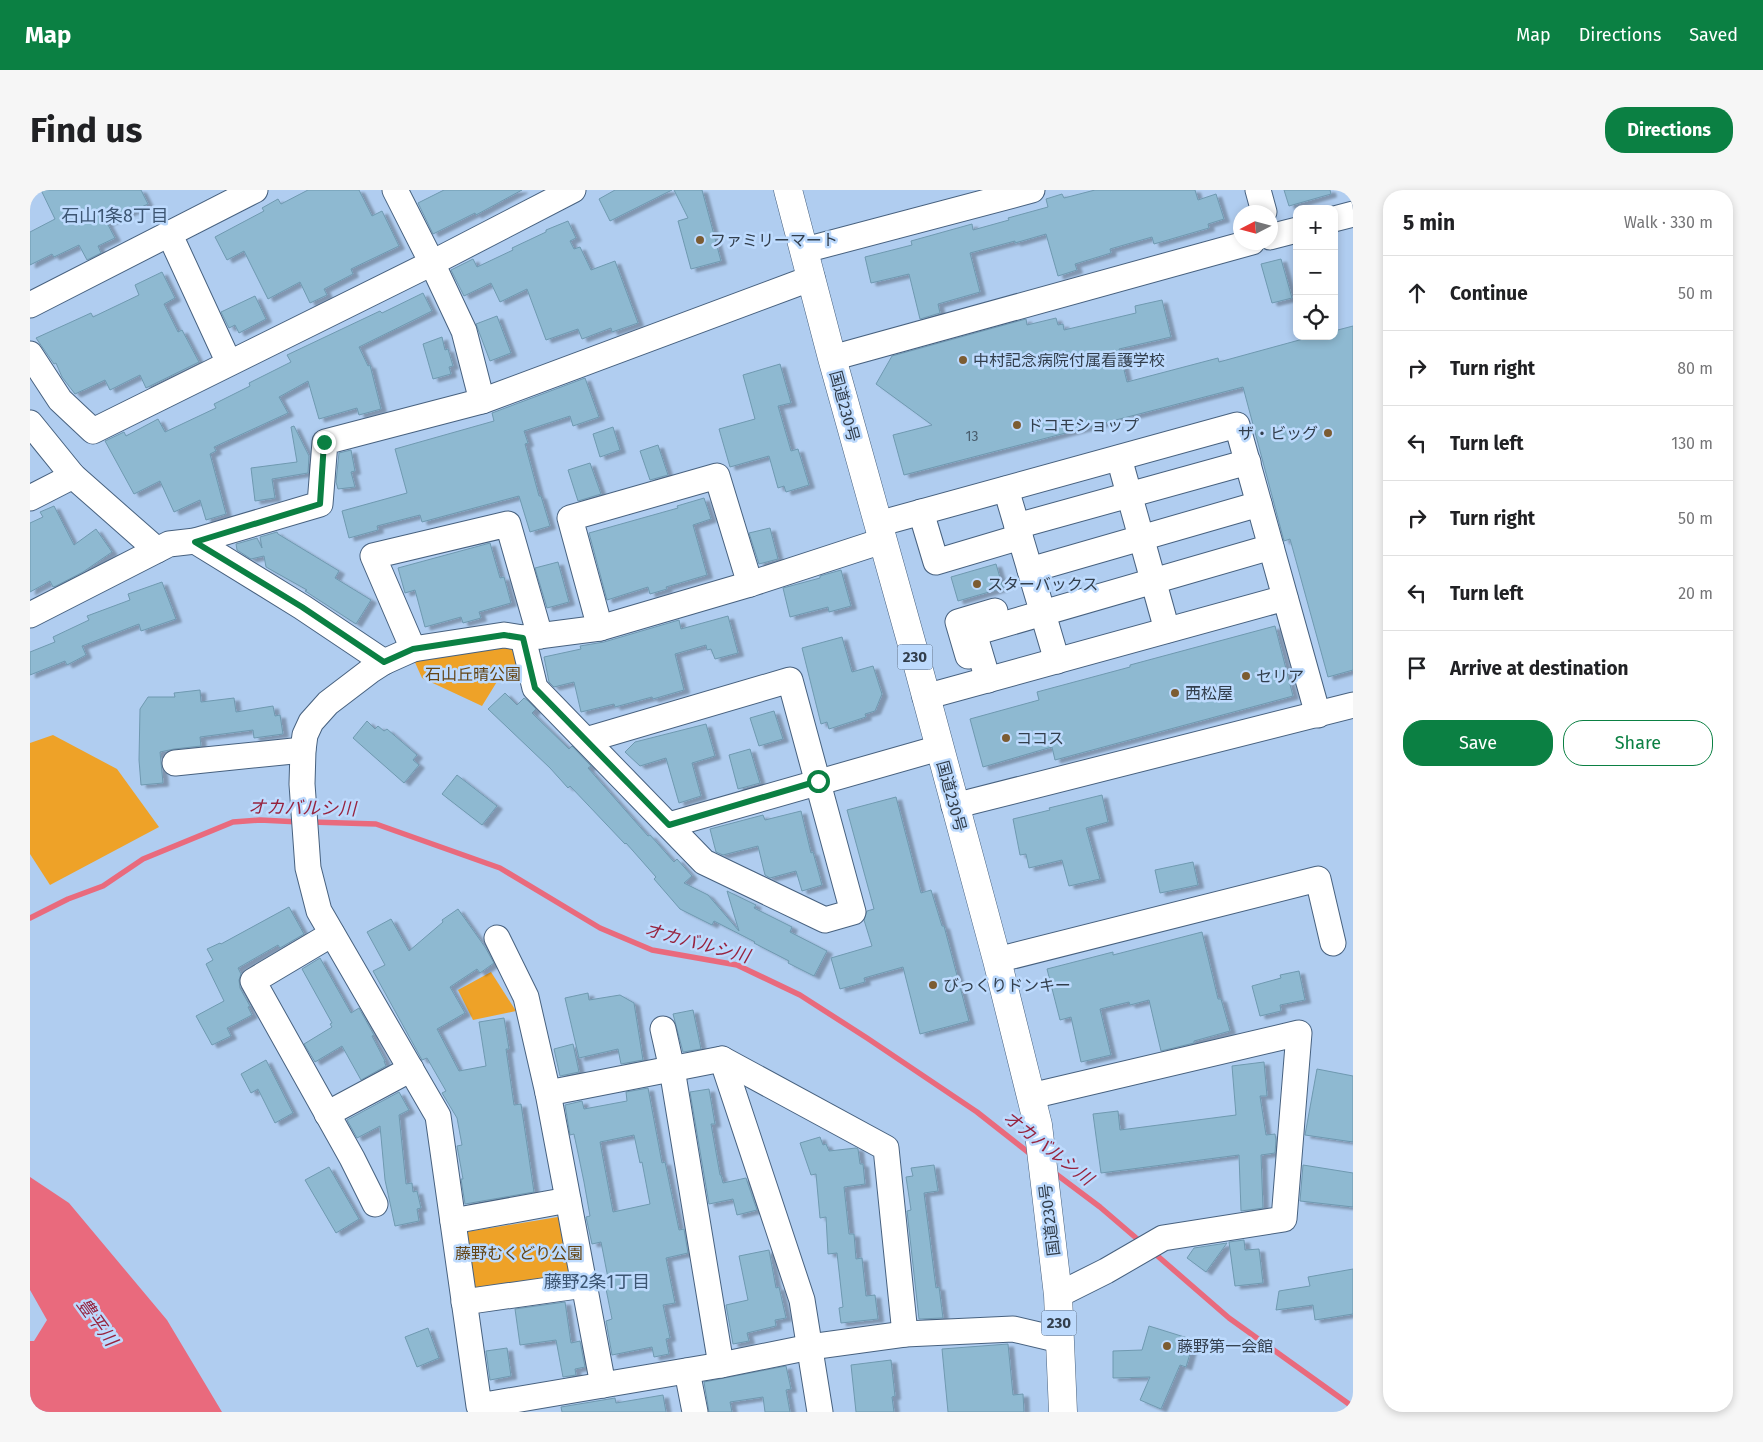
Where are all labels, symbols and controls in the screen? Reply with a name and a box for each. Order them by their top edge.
text: Map [25,21,71,49]
text: Map [1516,24,1551,46]
text: Directions [1579,24,1661,46]
text: Saved [1689,24,1738,46]
button: Directions [1605,107,1733,153]
text: Find us [30,109,142,151]
district label: 石山1条8丁目 [61,205,169,227]
north arrow [1233,205,1278,250]
map controls [1293,205,1338,340]
button: + [1293,205,1338,250]
text: 5 min [1403,210,1455,236]
text: Walk · 330 m [1624,213,1713,232]
place label: ファミリーマート [710,231,838,250]
marker: ファミリーマート [694,234,706,246]
button: − [1293,250,1338,295]
icon: ahead [1403,279,1431,307]
text: Continue [1450,282,1528,305]
text: 50 m [1678,284,1713,303]
button: locate [1293,295,1338,340]
place label: 中村記念病院付属看護学校 [973,351,1165,370]
marker: 中村記念病院付属看護学校 [957,354,969,366]
icon: right [1403,354,1431,382]
text: Turn right [1450,357,1535,380]
text: 80 m [1677,359,1713,378]
street label: 国道230号 [826,369,863,444]
place label: ドコモショップ [1027,416,1139,435]
marker: ドコモショップ [1011,419,1023,431]
place label: ザ・ビッグ [1238,424,1318,443]
marker: ザ・ビッグ [1322,427,1334,439]
house number: 13 [965,428,979,445]
icon: left [1403,429,1431,457]
route end [313,431,336,454]
text: Turn left [1450,432,1524,455]
text: 130 m [1671,434,1713,453]
icon: right [1403,504,1431,532]
text: Turn right [1450,507,1535,530]
text: 50 m [1678,509,1713,528]
place label: スターバックス [987,575,1098,594]
marker: スターバックス [971,578,983,590]
icon: left [1403,579,1431,607]
text: Turn left [1450,582,1524,605]
text: 20 m [1678,584,1713,603]
road number: 230 [898,644,932,670]
icon: arrive [1403,654,1431,682]
text: Arrive at destination [1450,657,1629,680]
park label: 石山丘晴公園 [425,665,521,684]
place label: セリア [1256,667,1304,686]
marker: セリア [1240,670,1252,682]
place label: 西松屋 [1185,684,1233,703]
marker: 西松屋 [1169,687,1181,699]
button: Save [1403,720,1553,766]
button: Share [1563,720,1713,766]
place label: ココス [1016,729,1064,748]
marker: ココス [1000,732,1012,744]
street label: 国道230号 [933,759,970,834]
route start [807,770,830,793]
water label: オカバルシ川 [248,796,358,820]
water label: オカバルシ川 [642,918,754,968]
place label: びっくりドンキー [943,976,1071,995]
marker: びっくりドンキー [927,979,939,991]
water label: オカバルシ川 [999,1106,1099,1191]
street label: 国道230号 [1036,1183,1063,1257]
park label: 藤野むくどり公園 [455,1244,583,1263]
district label: 藤野2条1丁目 [544,1271,650,1293]
water label: 豊平川 [72,1294,123,1352]
road number: 230 [1042,1310,1076,1336]
place label: 藤野第一会館 [1177,1337,1273,1356]
marker: 藤野第一会館 [1161,1340,1173,1352]

